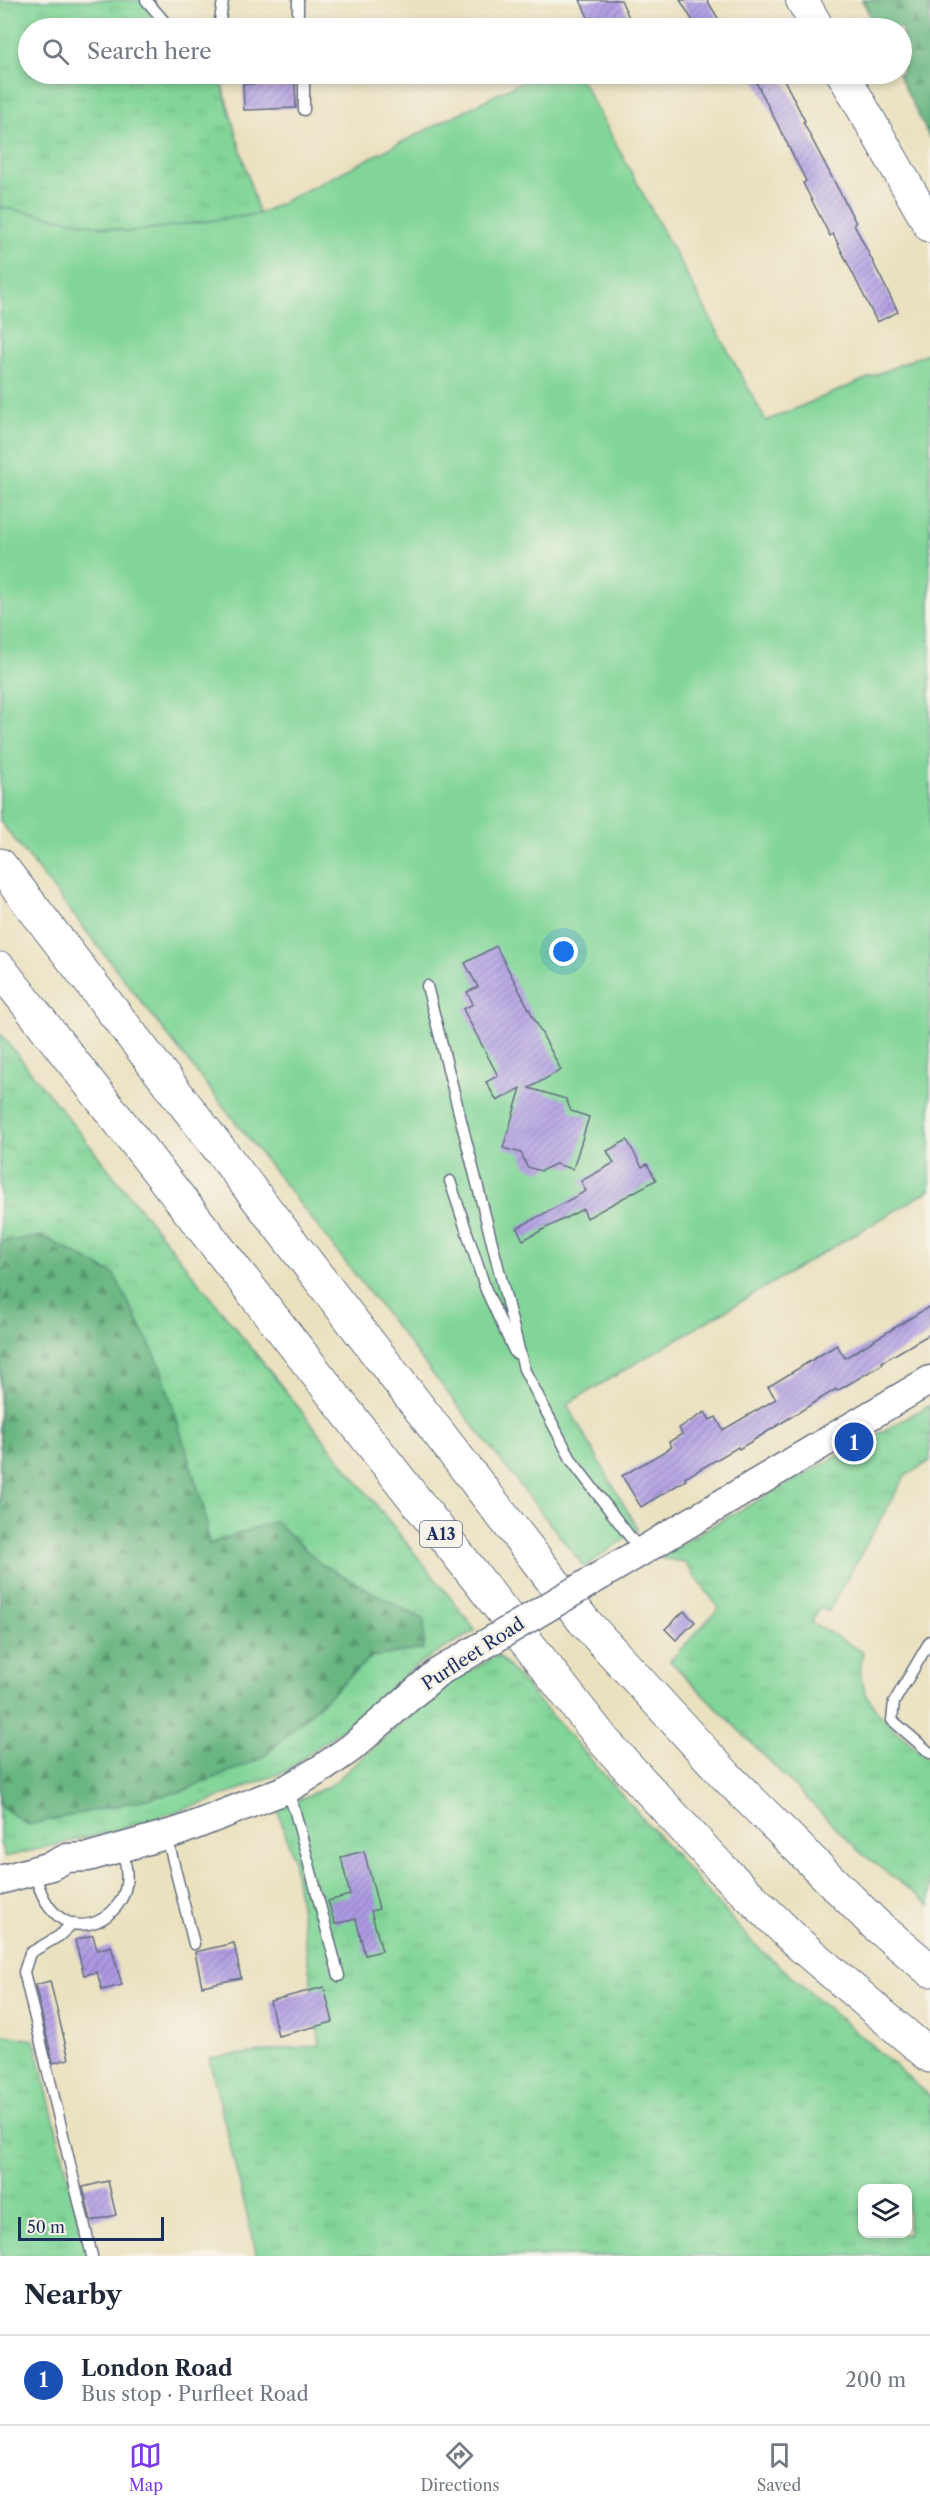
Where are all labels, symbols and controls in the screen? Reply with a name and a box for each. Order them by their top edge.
search box [18,18,912,84]
icon: search [39,35,72,68]
text: Search here [87,38,212,65]
your location [549,937,578,966]
pin: 1 [834,1420,874,1464]
road number: A13 [420,1521,462,1547]
street label: Purfleet Road [418,1613,528,1695]
map controls [858,2184,912,2238]
button: layers [858,2184,912,2238]
scale bar [18,2214,164,2242]
text: 50 m [27,2217,65,2237]
text: Nearby [24,2279,122,2311]
text: London Road [81,2355,233,2382]
text: 1 [39,2368,48,2392]
text: 200 m [845,2368,906,2392]
text: Bus stop · Purfleet Road [81,2382,309,2406]
tab: Map [129,2439,163,2495]
tab: Directions [420,2439,499,2495]
tab: Saved [757,2439,801,2495]

